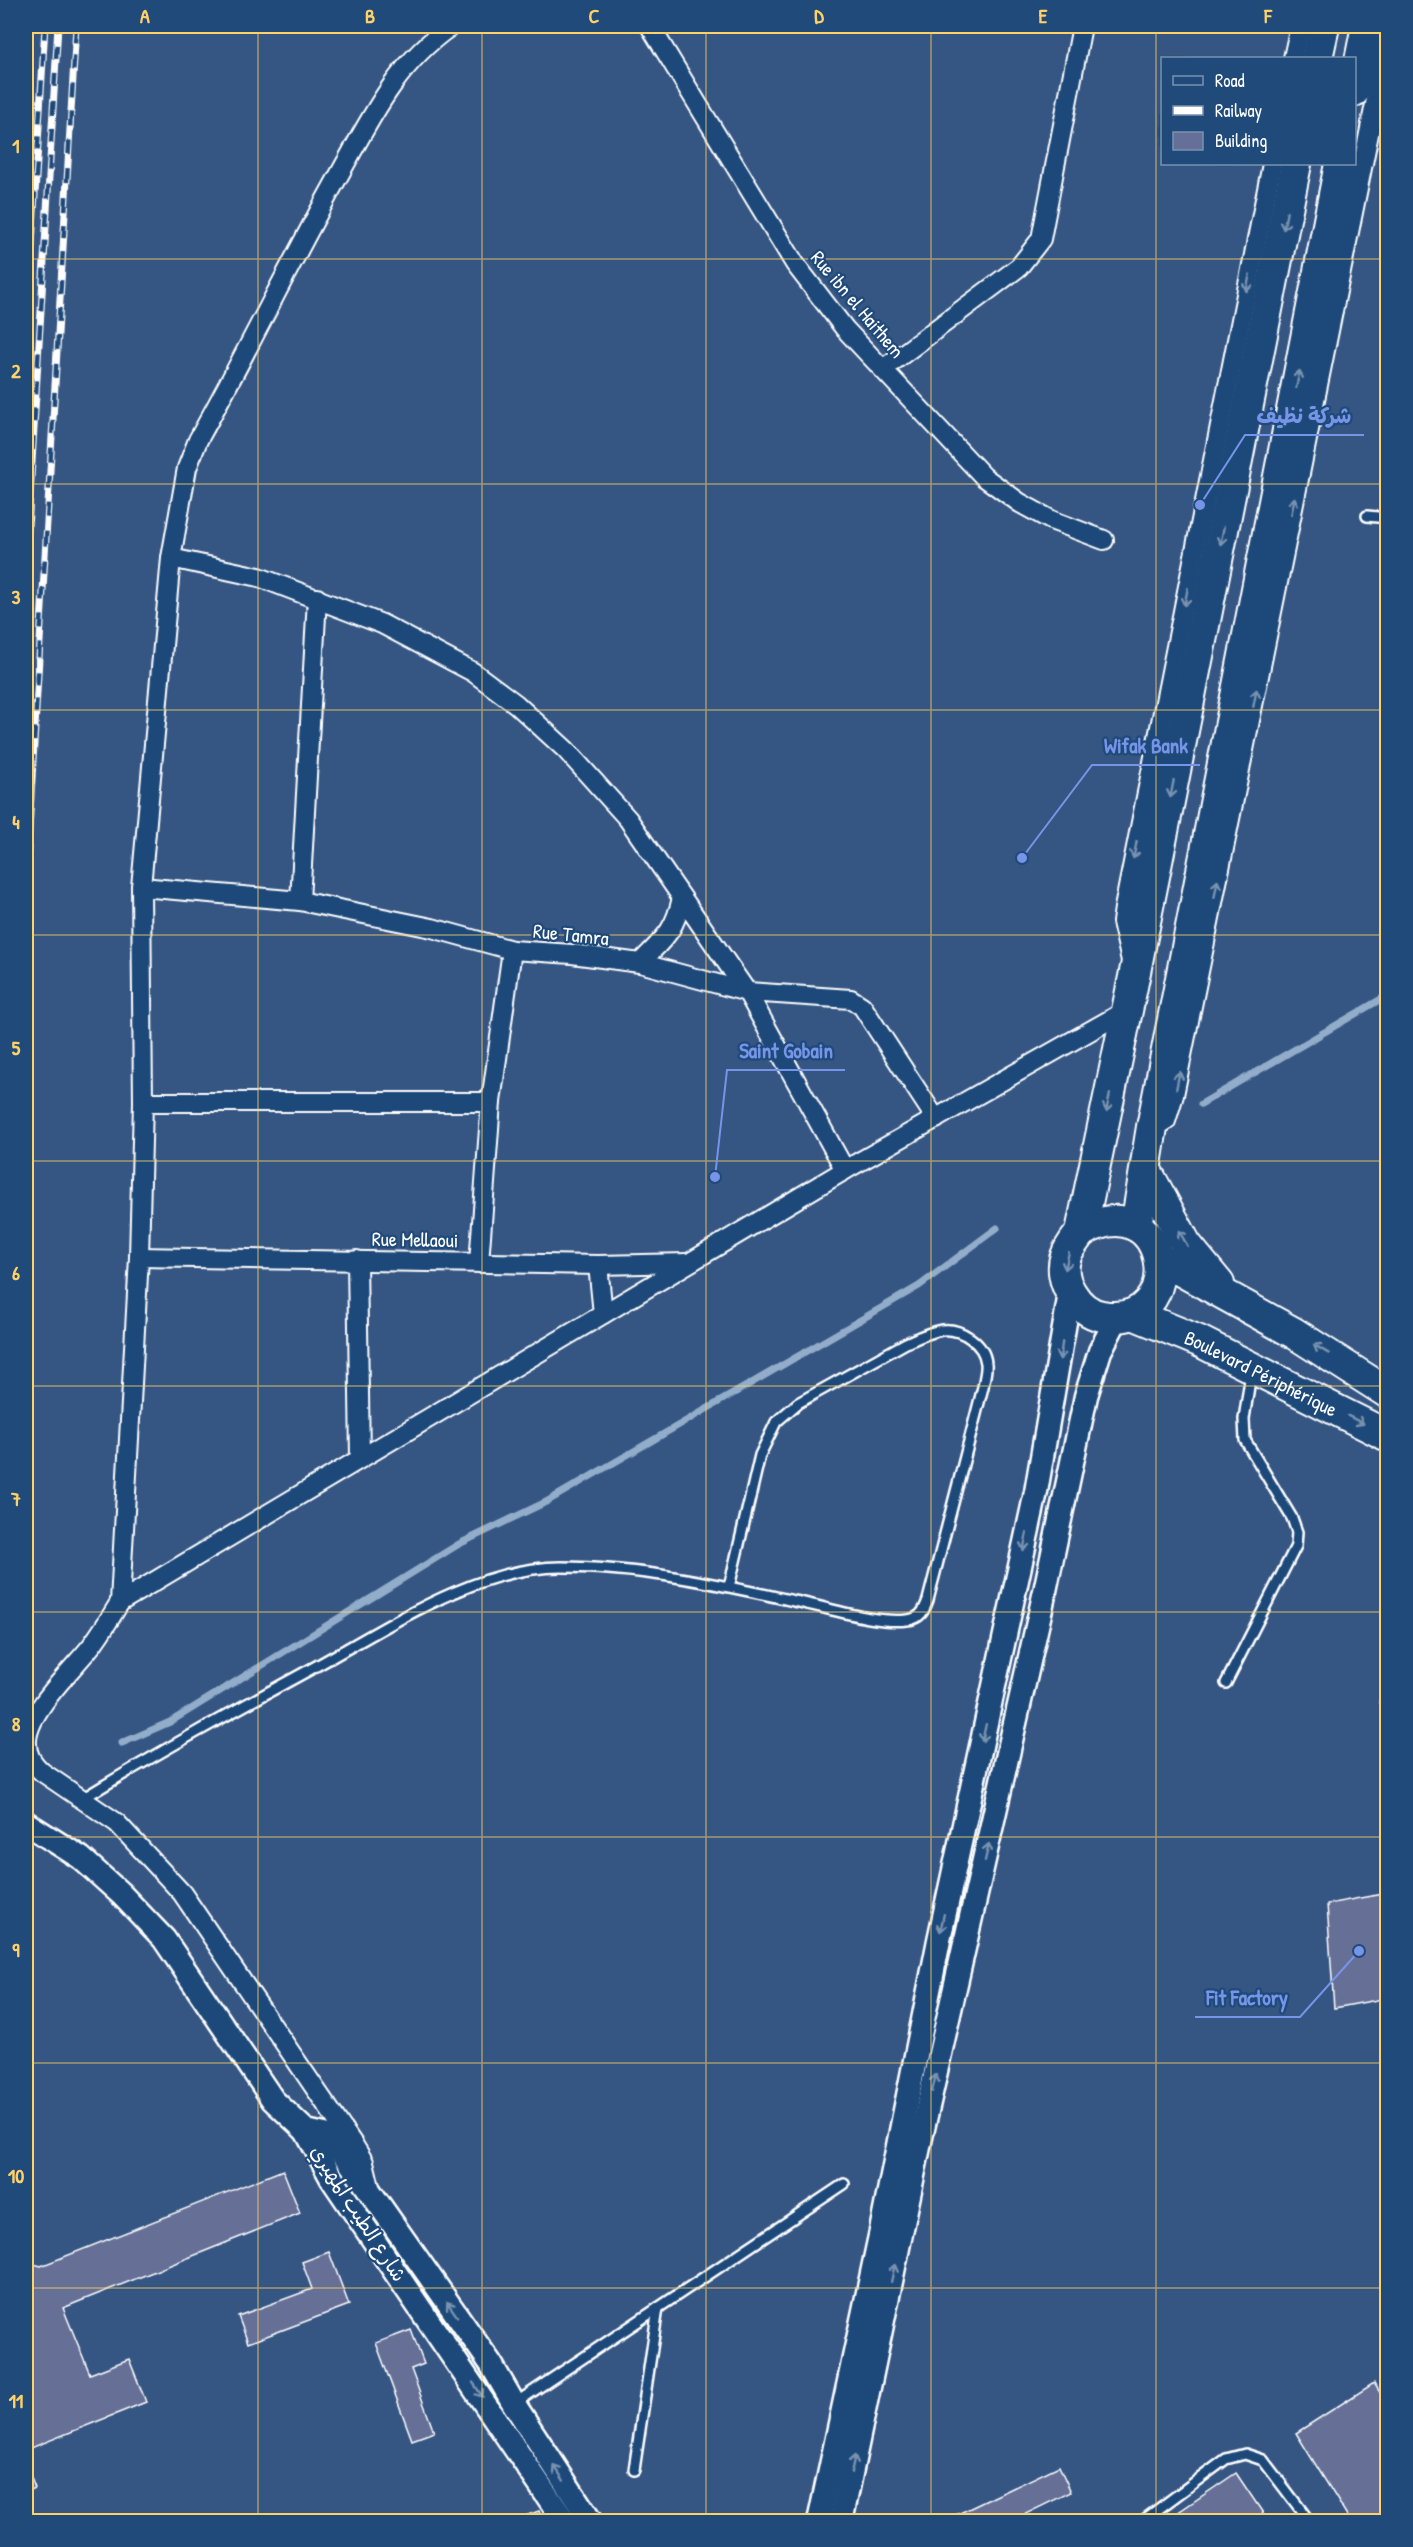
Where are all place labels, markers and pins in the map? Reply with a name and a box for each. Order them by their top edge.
callout: شركة نظيف [1245,396,1364,435]
callout: Wifak Bank [1092,726,1200,765]
callout: Saint Gobain [727,1031,845,1070]
callout: Fit Factory [1195,1978,1300,2017]

